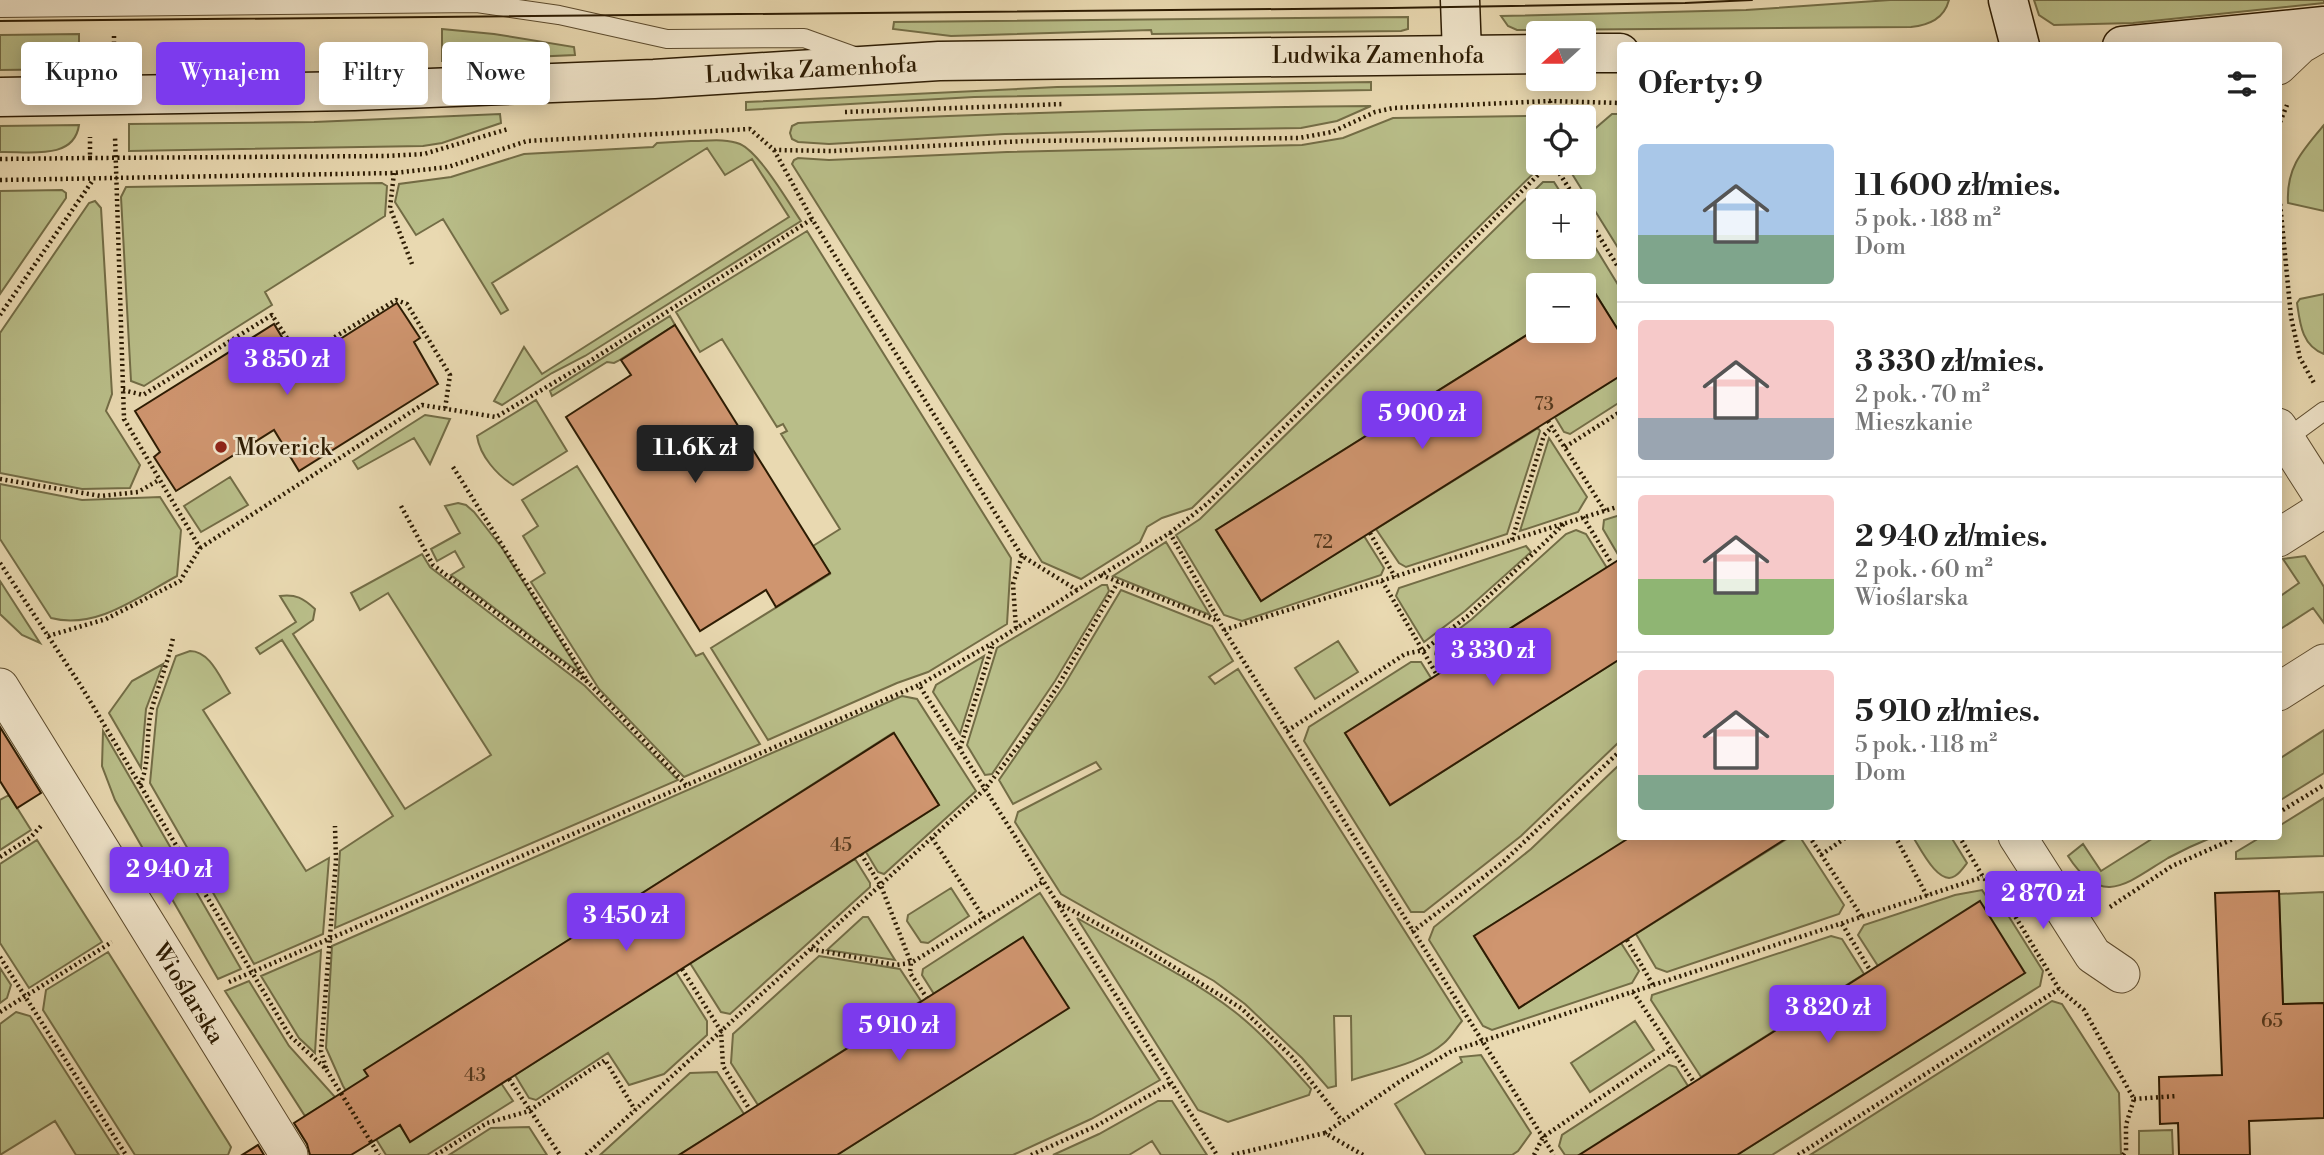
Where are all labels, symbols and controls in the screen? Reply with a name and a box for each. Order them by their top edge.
north arrow [1526,21,1596,91]
map controls [1526,21,1596,343]
chip: Kupno [21,42,142,105]
chip: Wynajem [156,42,305,105]
chip: Filtry [319,42,428,105]
chip: Nowe [442,42,550,105]
street label: Ludwika Zamenhofa [1272,42,1485,70]
street label: Ludwika Zamenhofa [704,50,918,90]
text: Oferty: 9 [1638,65,1763,103]
icon: filters [2223,65,2261,103]
button: locate [1526,105,1596,175]
text: 11 600 zł/mies. [1855,167,2061,205]
icon: home [1694,172,1778,256]
button: + [1526,189,1596,259]
text: 5 pok. · 188 m² [1855,205,2001,233]
text: Dom [1855,233,1906,261]
button: − [1526,273,1596,343]
pin: 3 850 zł [215,338,359,397]
text: 3 330 zł/mies. [1855,343,2045,381]
text: 3 850 zł [244,346,330,374]
icon: home [1694,348,1778,432]
text: 2 pok. · 70 m² [1855,381,1990,409]
pin: 5 900 zł [1350,392,1494,451]
house number: 73 [1534,392,1554,416]
text: 5 900 zł [1378,400,1466,428]
text: Mieszkanie [1855,409,1973,437]
pin: 11.6K zł [623,426,767,485]
place label: Moverick [235,434,333,462]
text: 11.6K zł [653,434,737,462]
marker: Moverick [213,439,229,455]
text: 2 940 zł/mies. [1855,518,2048,556]
icon: home [1694,523,1778,607]
house number: 72 [1313,530,1333,554]
text: 2 pok. · 60 m² [1855,556,1993,584]
text: Wioślarska [1855,584,1968,612]
pin: 3 330 zł [1421,628,1565,688]
text: 3 330 zł [1451,637,1535,665]
text: 5 910 zł/mies. [1855,693,2040,731]
icon: home [1694,698,1778,782]
text: 5 pok. · 118 m² [1855,731,1997,759]
text: Dom [1855,759,1906,787]
house number: 45 [830,833,852,857]
pin: 2 940 zł [97,848,241,907]
text: 2 940 zł [126,856,212,884]
pin: 2 870 zł [1971,872,2115,931]
text: 2 870 zł [2001,880,2085,908]
pin: 3 450 zł [554,894,698,953]
text: 3 450 zł [583,902,669,930]
street label: Wioślarska [146,937,230,1049]
pin: 3 820 zł [1756,986,1900,1045]
text: 3 820 zł [1785,994,1871,1022]
pin: 5 910 zł [827,1004,971,1063]
house number: 65 [2261,1009,2283,1033]
text: 5 910 zł [859,1012,939,1040]
house number: 43 [464,1063,486,1087]

